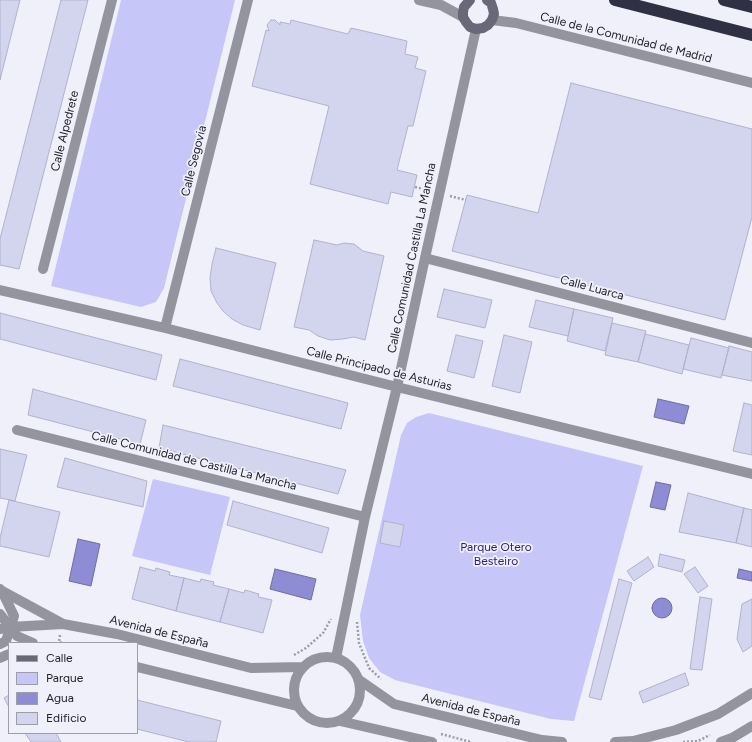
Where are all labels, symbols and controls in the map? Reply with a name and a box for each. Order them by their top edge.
street label: Calle de la Comunidad de Madrid [539,10,713,66]
street label: Calle Alpedrete [48,89,82,173]
street label: Calle Segovia [178,124,210,198]
street label: Calle Comunidad Castilla La Mancha [385,161,439,355]
street label: Calle Luarca [559,273,625,303]
street label: Calle Principado de Asturias [305,344,453,394]
street label: Calle Comunidad de Castilla La Mancha [90,429,298,493]
park label: Parque Otero Besteiro [460,540,532,568]
street label: Avenida de España [108,613,210,651]
legend [8,642,138,734]
text: Calle [46,651,73,665]
text: Parque [46,671,83,685]
text: Agua [46,691,74,705]
street label: Avenida de España [420,691,522,729]
text: Edificio [46,711,86,725]

